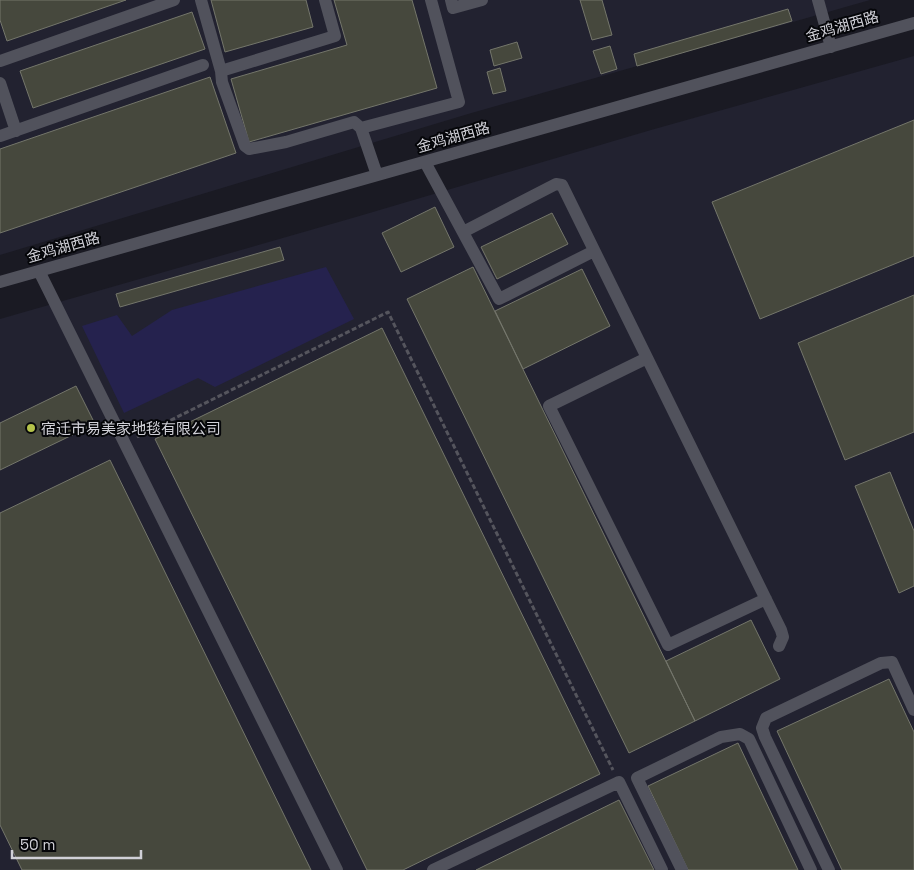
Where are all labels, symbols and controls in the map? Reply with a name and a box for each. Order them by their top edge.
street label: 金鸡湖西路 [803,7,881,45]
street label: 金鸡湖西路 [414,118,492,156]
street label: 金鸡湖西路 [24,228,102,266]
place label: 宿迁市易美家地毯有限公司 [41,419,221,438]
marker: 宿迁市易美家地毯有限公司 [25,422,37,434]
scale bar [12,828,141,860]
text: 50 m [20,835,55,854]

